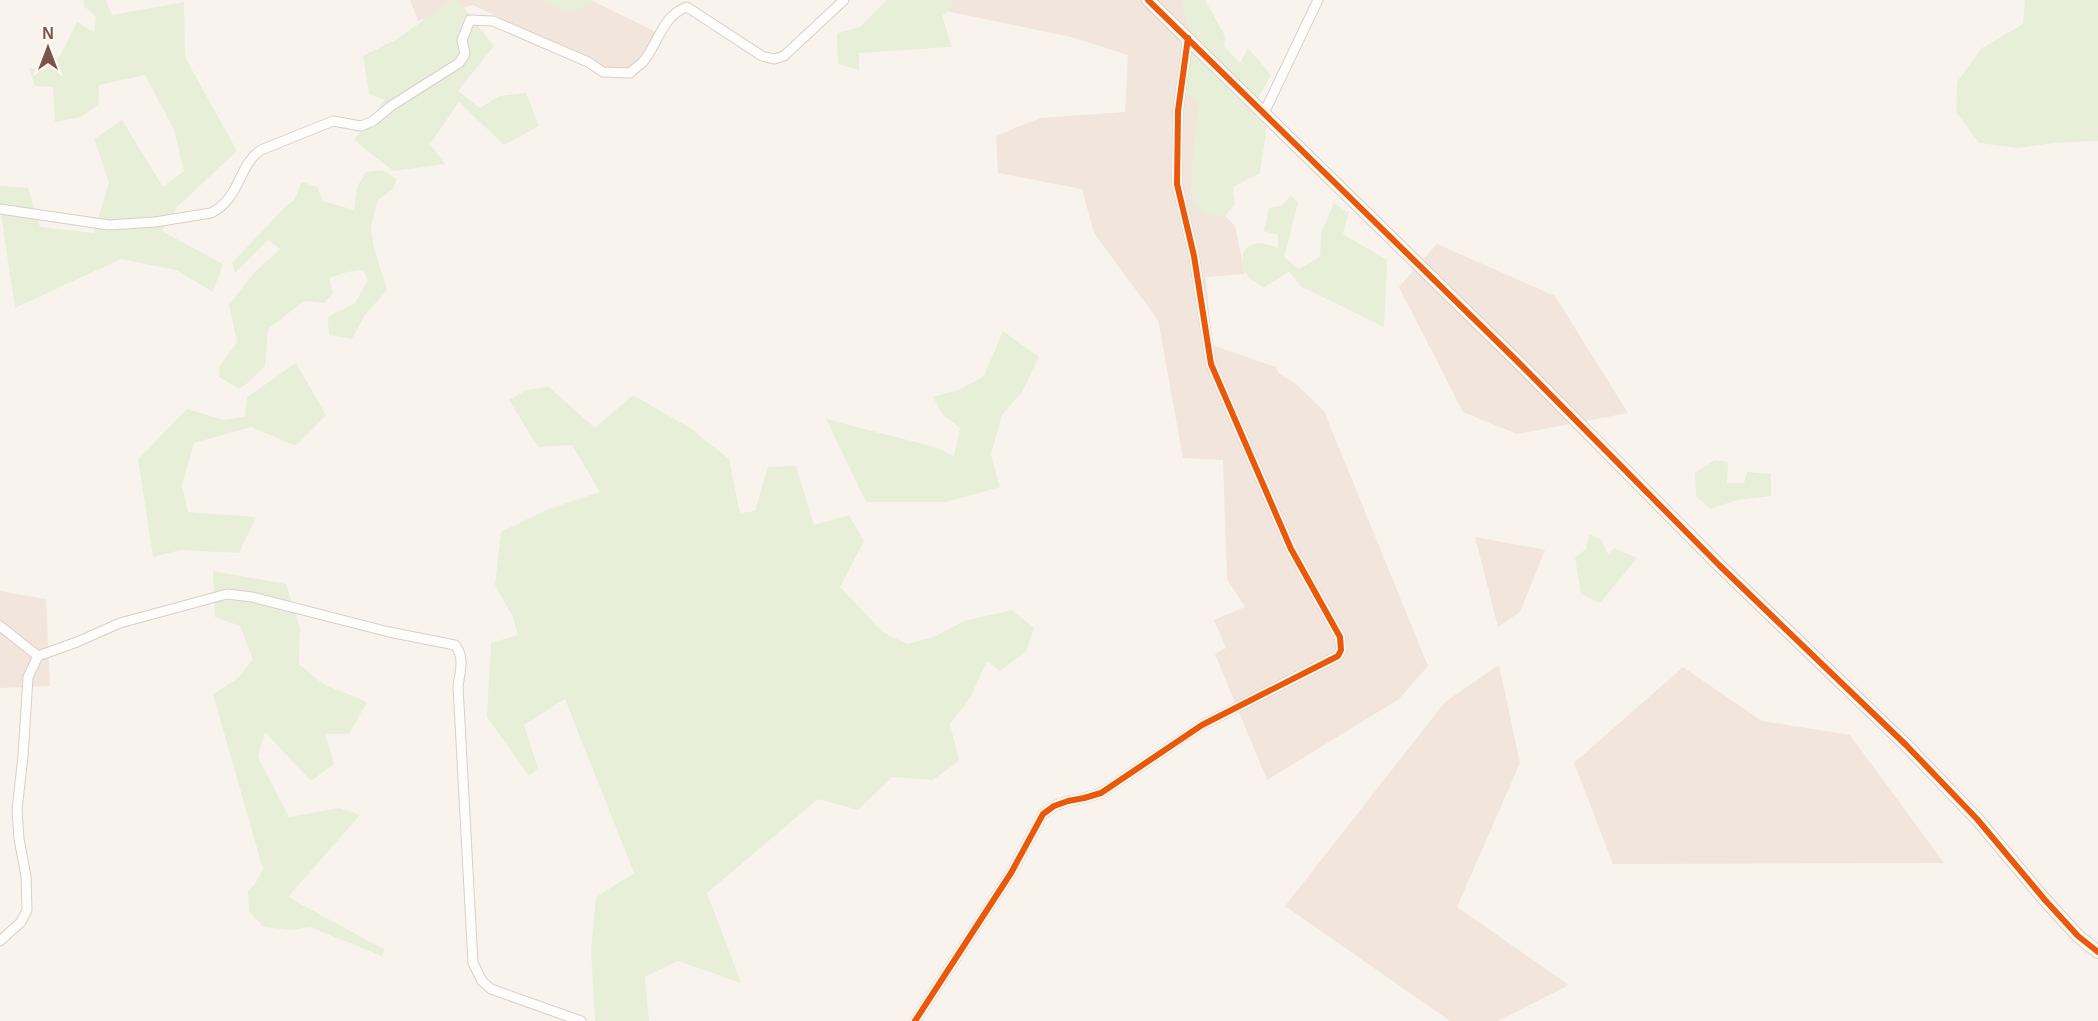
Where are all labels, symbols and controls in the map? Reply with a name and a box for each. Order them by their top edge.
north arrow [18,18,78,78]
text: N [42,25,54,42]

